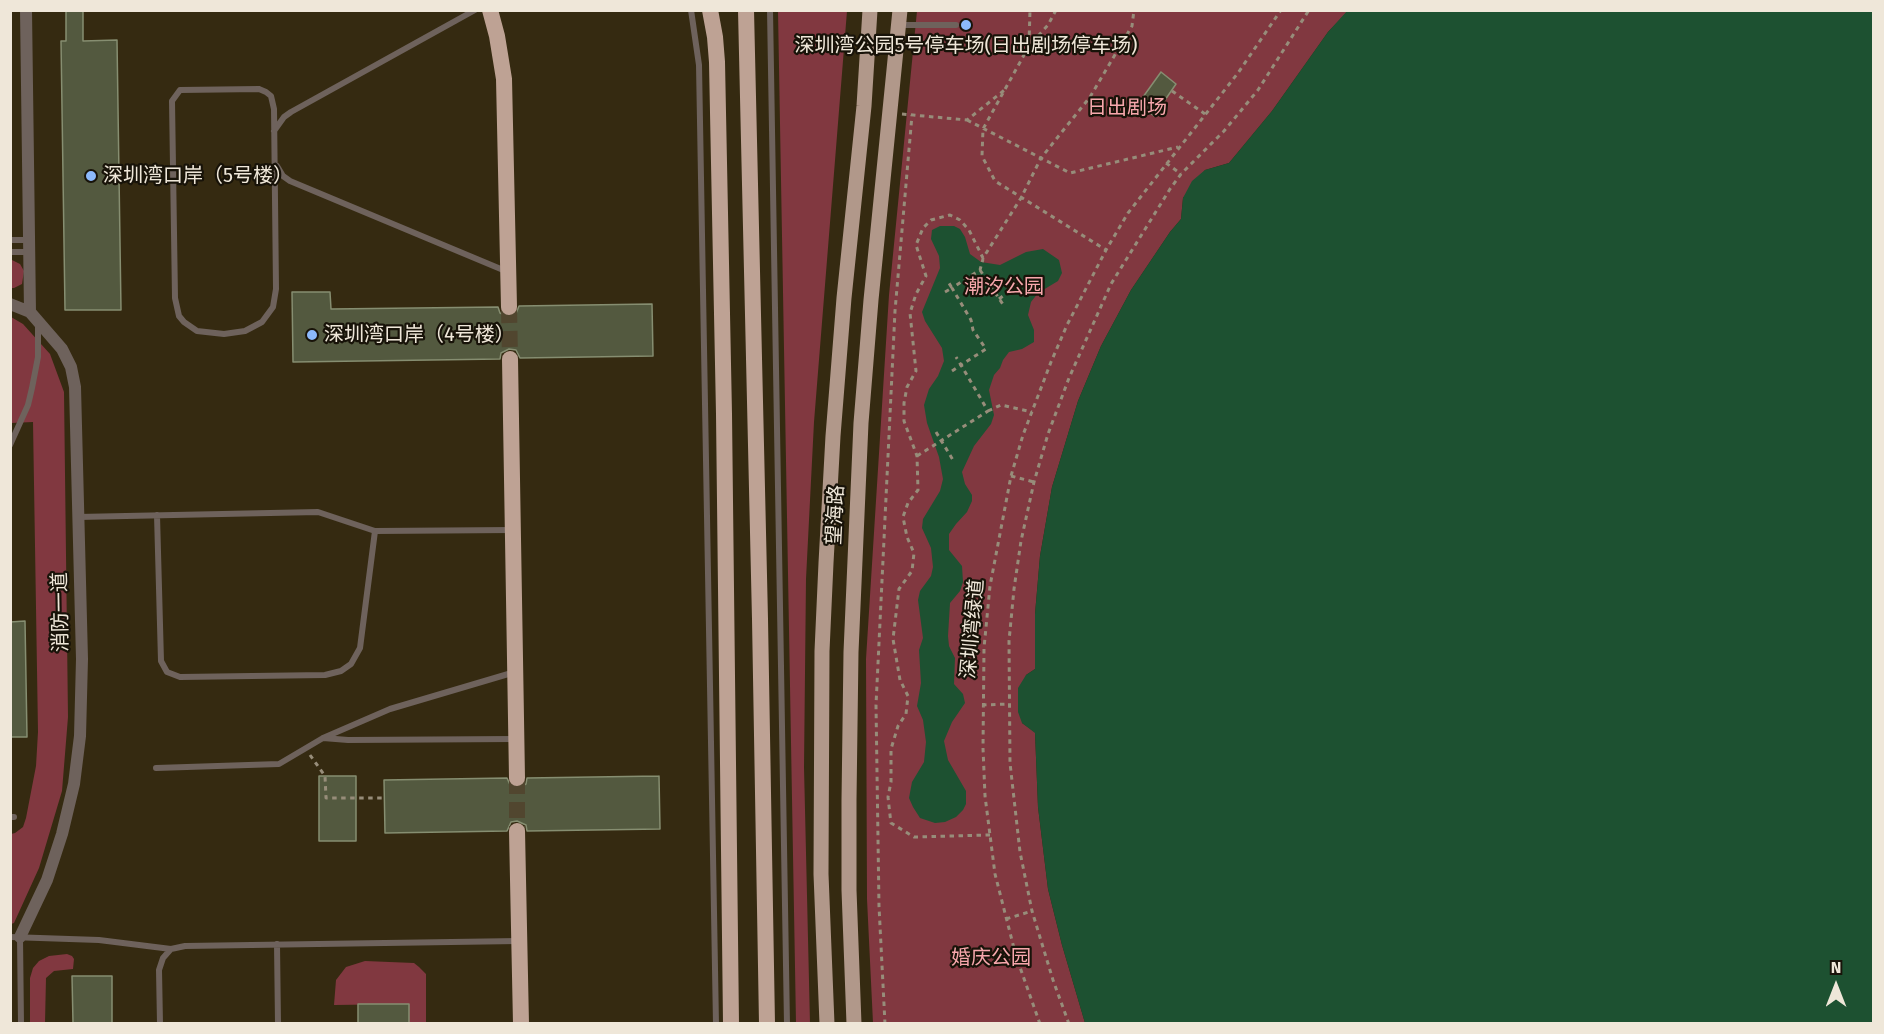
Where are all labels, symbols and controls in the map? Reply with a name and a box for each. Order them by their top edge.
marker: 深圳湾公园5号停车场(日出剧场停车场) [959,18,973,32]
place label: 深圳湾公园5号停车场(日出剧场停车场) [795,34,1137,58]
park label: 日出剧场 [1087,96,1167,120]
place label: 深圳湾口岸（5号楼） [103,164,293,188]
marker: 深圳湾口岸（5号楼） [84,169,98,183]
park label: 潮汐公园 [964,275,1044,299]
place label: 深圳湾口岸（4号楼） [324,323,515,347]
marker: 深圳湾口岸（4号楼） [305,328,319,342]
street label: 望海路 [822,484,850,546]
street label: 消防一道 [48,572,74,652]
street label: 深圳湾绿道 [957,578,989,680]
park label: 婚庆公园 [951,946,1031,970]
north arrow [1806,956,1866,1016]
text: N [1831,958,1841,977]

